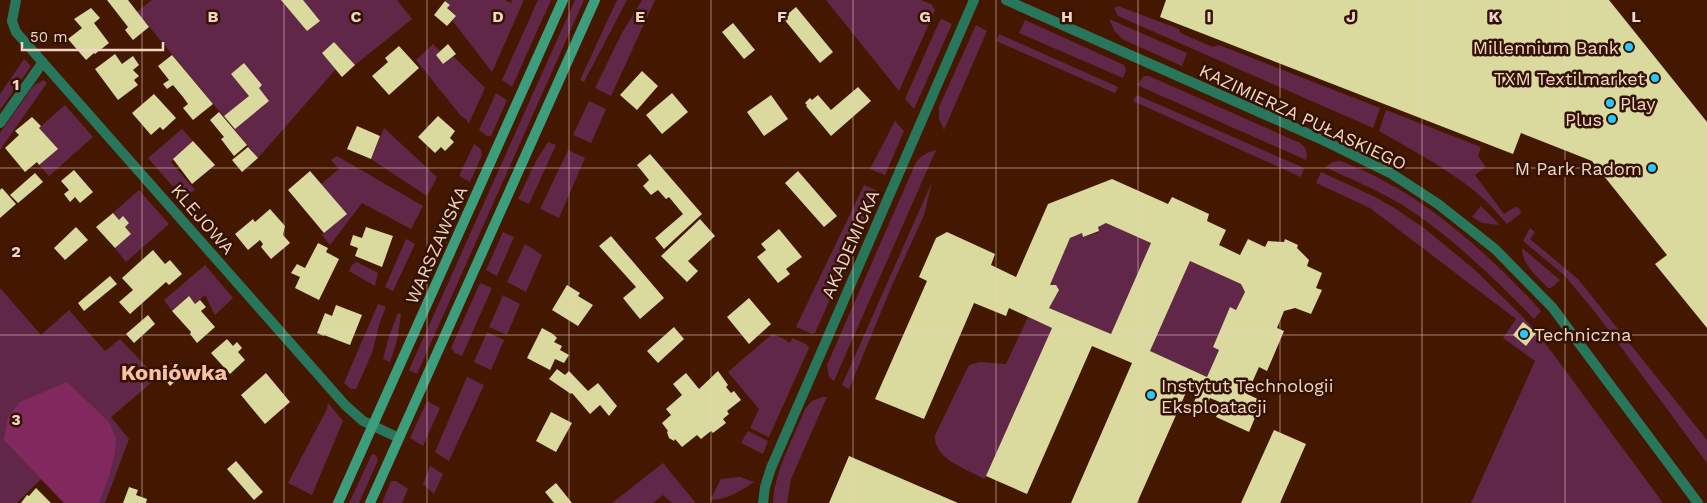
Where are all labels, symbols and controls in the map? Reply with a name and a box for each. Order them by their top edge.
text: B [208,7,219,26]
text: C [351,7,362,26]
text: D [492,7,504,26]
text: E [635,7,645,26]
text: F [777,7,787,26]
text: G [919,7,931,26]
text: H [1061,7,1073,26]
text: I [1206,7,1212,26]
text: J [1346,7,1356,26]
text: K [1488,7,1500,26]
text: L [1631,7,1641,26]
scale bar [22,20,164,52]
text: 50 m [30,28,67,46]
place label: Millennium Bank [1473,37,1619,58]
marker: Millennium Bank [1623,41,1635,53]
street label: KAZIMIERZA PUŁASKIEGO [1196,60,1410,174]
place label: TXM Textilmarket [1494,68,1645,89]
marker: TXM Textilmarket [1649,72,1661,84]
text: 1 [13,75,19,94]
place label: Play [1620,93,1656,114]
marker: Play [1604,97,1616,109]
place label: Plus [1565,109,1602,130]
marker: Plus [1606,113,1618,125]
place label: M Park Radom [1515,158,1642,179]
marker: M Park Radom [1646,162,1658,174]
street label: KLEJOWA [167,180,239,258]
street label: WARSZAWSKA [401,183,471,307]
street label: AKADEMICKA [817,186,883,302]
text: 2 [11,242,21,261]
place label: Techniczna [1534,324,1631,345]
marker: Techniczna [1518,328,1530,340]
district label: Koniówka [121,360,228,385]
place label: Instytut Technologii Eksploatacji [1161,375,1333,417]
marker: Instytut Technologii Eksploatacji [1145,389,1157,401]
text: 3 [11,410,21,429]

